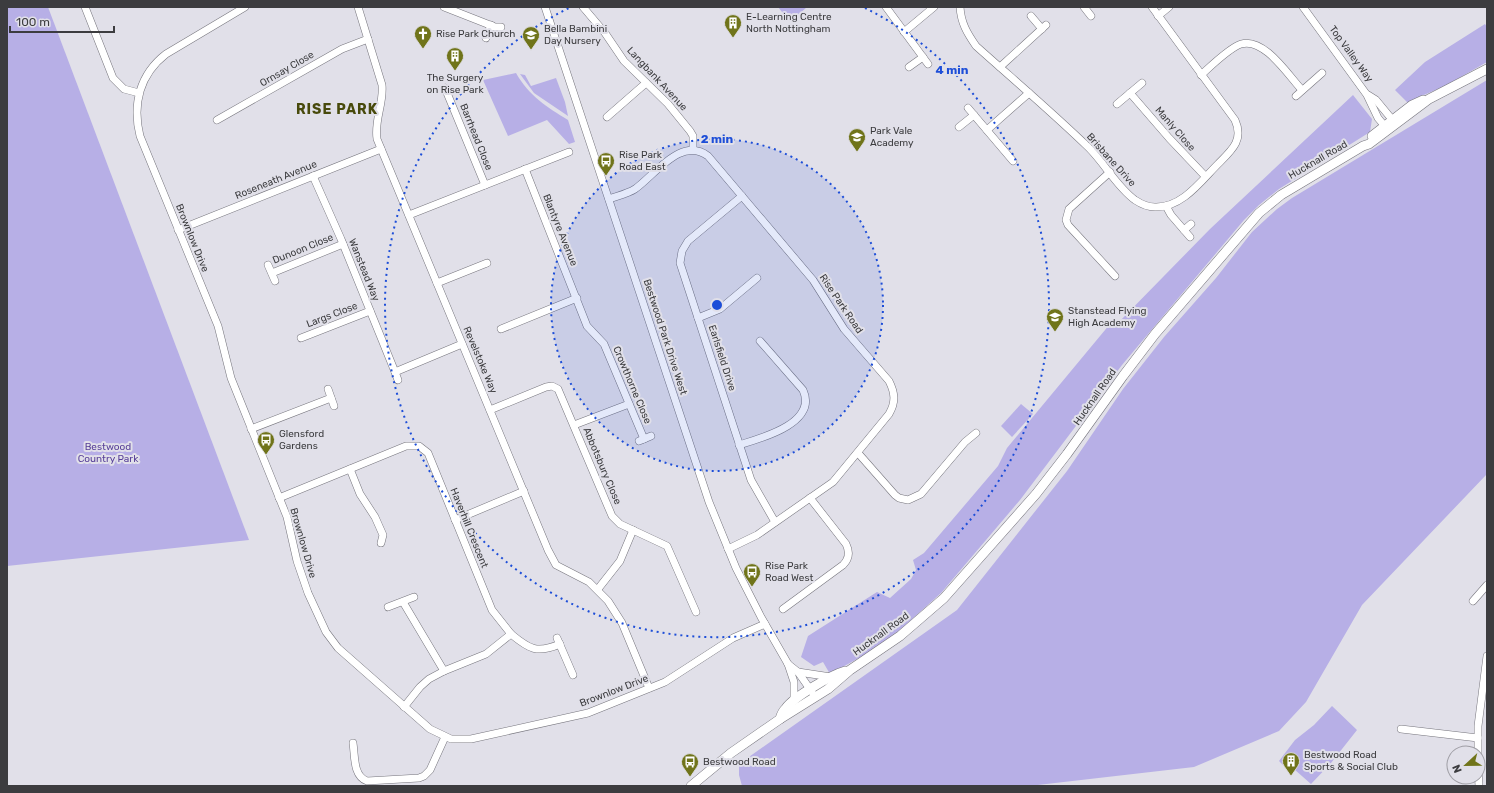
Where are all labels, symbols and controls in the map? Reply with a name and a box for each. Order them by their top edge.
scale bar [10,8,114,34]
place label: E-Learning Centre North Nottingham [746,11,832,35]
building icon: E-Learning Centre North Nottingham [723,13,743,38]
text: 100 m [16,15,50,29]
place label: Bella Bambini Day Nursery [544,23,607,47]
street label: Top Valley Way [1327,23,1376,85]
church icon: Rise Park Church [413,24,433,49]
school or university icon: Bella Bambini Day Nursery [521,25,541,50]
place label: Rise Park Church [436,28,515,40]
street label: Langbank Avenue [624,45,690,114]
building icon: The Surgery on Rise Park [445,46,465,71]
street label: Ornsay Close [258,49,316,89]
text: 4 min [936,63,969,77]
place label: The Surgery on Rise Park [426,72,484,96]
district label: RISE PARK [296,101,378,118]
street label: Barrhead Close [457,102,495,172]
street label: Manly Close [1152,104,1198,154]
place label: Park Vale Academy [870,125,914,149]
school or university icon: Park Vale Academy [847,127,867,152]
street label: Brisbane Drive [1084,131,1138,189]
text: 2 min [701,132,734,146]
street label: Hucknall Road [1286,138,1350,182]
place label: Rise Park Road East [619,149,666,173]
bus stop icon: Rise Park Road East [596,151,616,176]
street label: Roseneath Avenue [233,158,319,202]
street label: Blantyre Avenue [540,192,580,268]
street label: Brownlow Drive [173,202,211,274]
street label: Dunoon Close [271,231,336,267]
street label: Wanstead Way [346,237,382,303]
street label: Rise Park Road [817,272,865,336]
street label: Bestwood Park Drive West [641,278,689,396]
centre of rings [710,298,724,312]
street label: Largs Close [305,300,360,330]
place label: Stanstead Flying High Academy [1068,305,1147,329]
school or university icon: Stanstead Flying High Academy [1045,307,1065,332]
street label: Earlsfield Drive [706,323,738,393]
street label: Revelstoke Way [460,325,500,396]
street label: Crowthorne Close [610,344,654,426]
street label: Hucknall Road [1071,366,1119,428]
street label: Abbotsbury Close [580,426,624,507]
place label: Glensford Gardens [279,428,324,452]
bus stop icon: Glensford Gardens [256,430,276,455]
park label: Bestwood Country Park [78,441,139,465]
street label: Haverhill Crescent [447,486,491,570]
street label: Brownlow Drive [287,507,319,580]
place label: Rise Park Road West [765,560,813,584]
bus stop icon: Rise Park Road West [742,562,762,587]
street label: Hucknall Road [851,610,911,658]
street label: Brownlow Drive [578,672,650,710]
north arrow [1446,745,1486,785]
place label: Bestwood Road Sports & Social Club [1304,749,1398,773]
building icon: Bestwood Road Sports & Social Club [1281,751,1301,776]
bus stop icon: Bestwood Road [680,752,700,777]
place label: Bestwood Road [703,756,776,768]
text: N [1450,762,1465,775]

